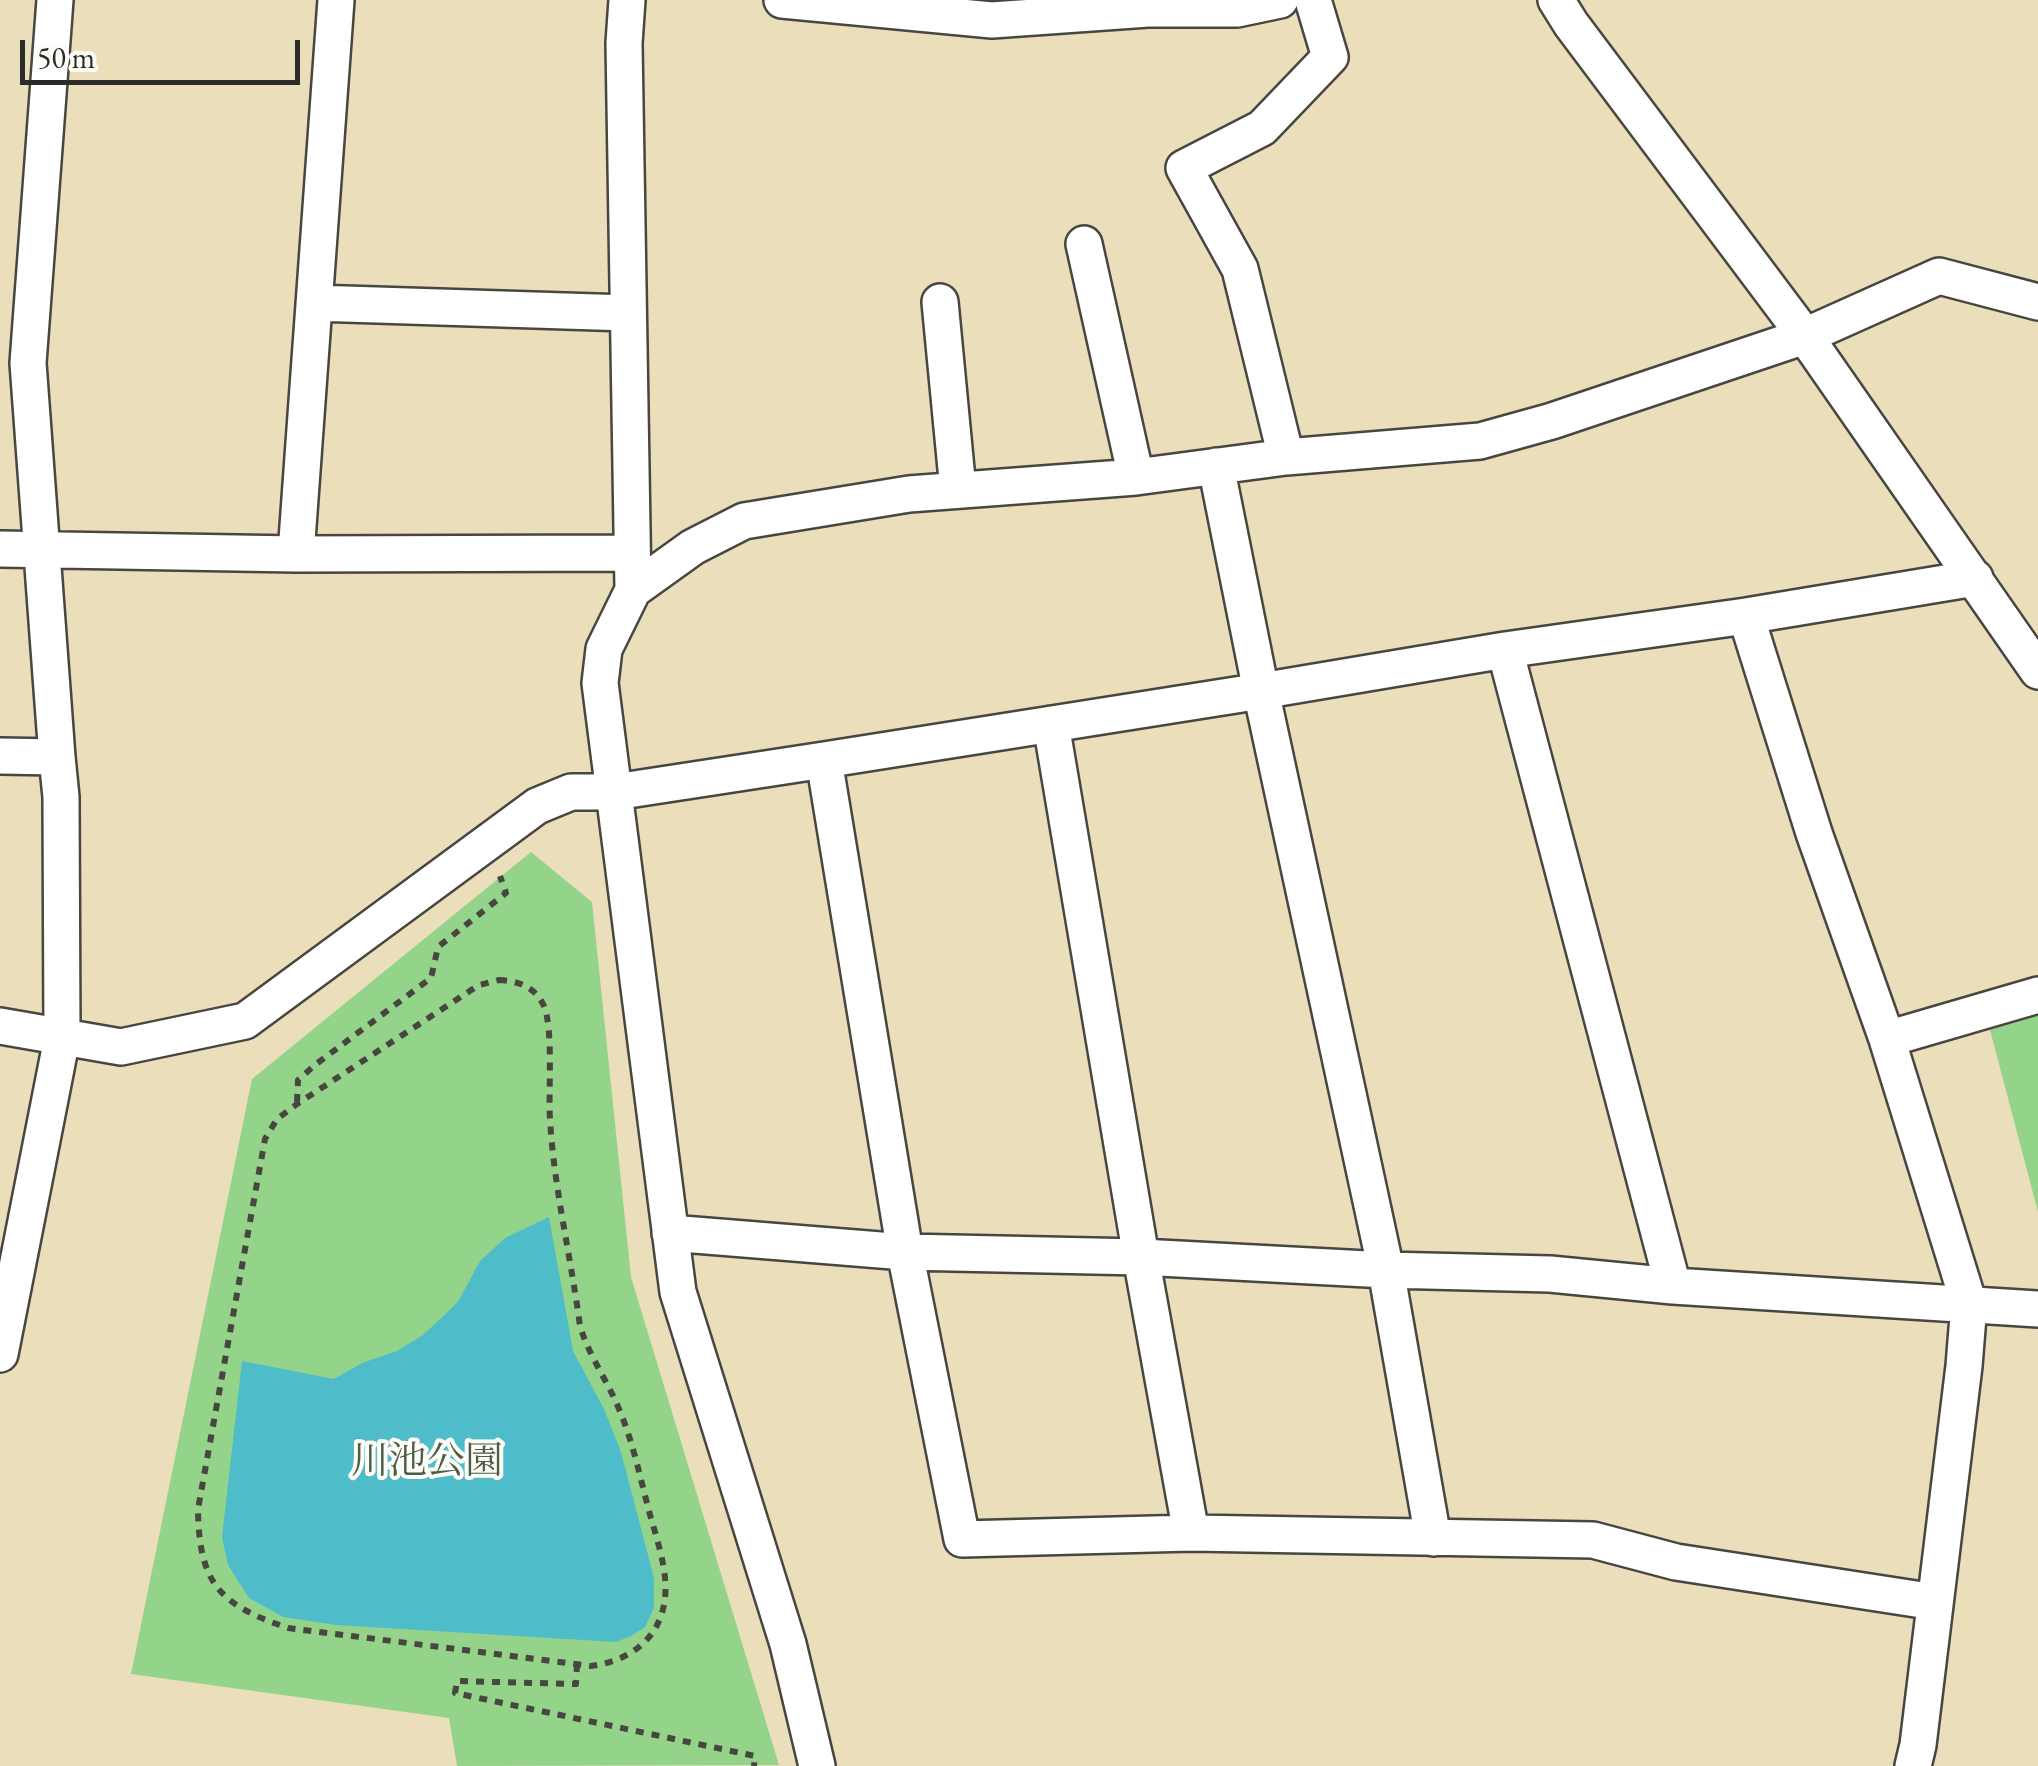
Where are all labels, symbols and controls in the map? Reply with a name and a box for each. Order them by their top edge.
scale bar [25,20,305,82]
text: 50 m [37,38,95,77]
park label: 川池公園 [351,1440,503,1486]

